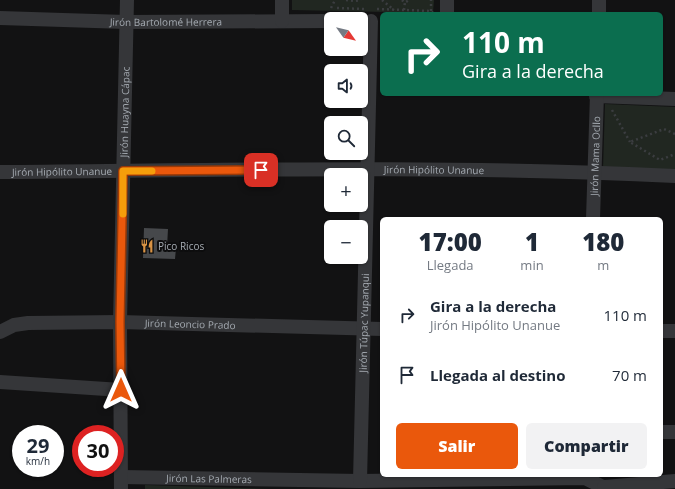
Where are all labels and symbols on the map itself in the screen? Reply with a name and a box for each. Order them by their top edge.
north arrow [324,12,368,56]
street label: Jirón Bartolomé Herrera [109,14,222,29]
street label: Jirón Huayna Cápac [117,66,133,159]
street label: Jirón Mama Ocllo [587,116,603,197]
pin [244,153,278,187]
street label: Jirón Hipólito Unanue [383,162,485,177]
street label: Jirón Hipólito Unanue [11,164,113,179]
restaurant icon: Pico Ricos [139,238,155,254]
place label: Pico Ricos [158,239,204,253]
street label: Jirón Túpac Yupanqui [356,273,372,374]
street label: Jirón Leoncio Prado [144,316,236,332]
position arrow [100,369,142,411]
speed limit sign: 30 [72,425,124,477]
street label: Jirón Las Palmeras [165,471,252,486]

